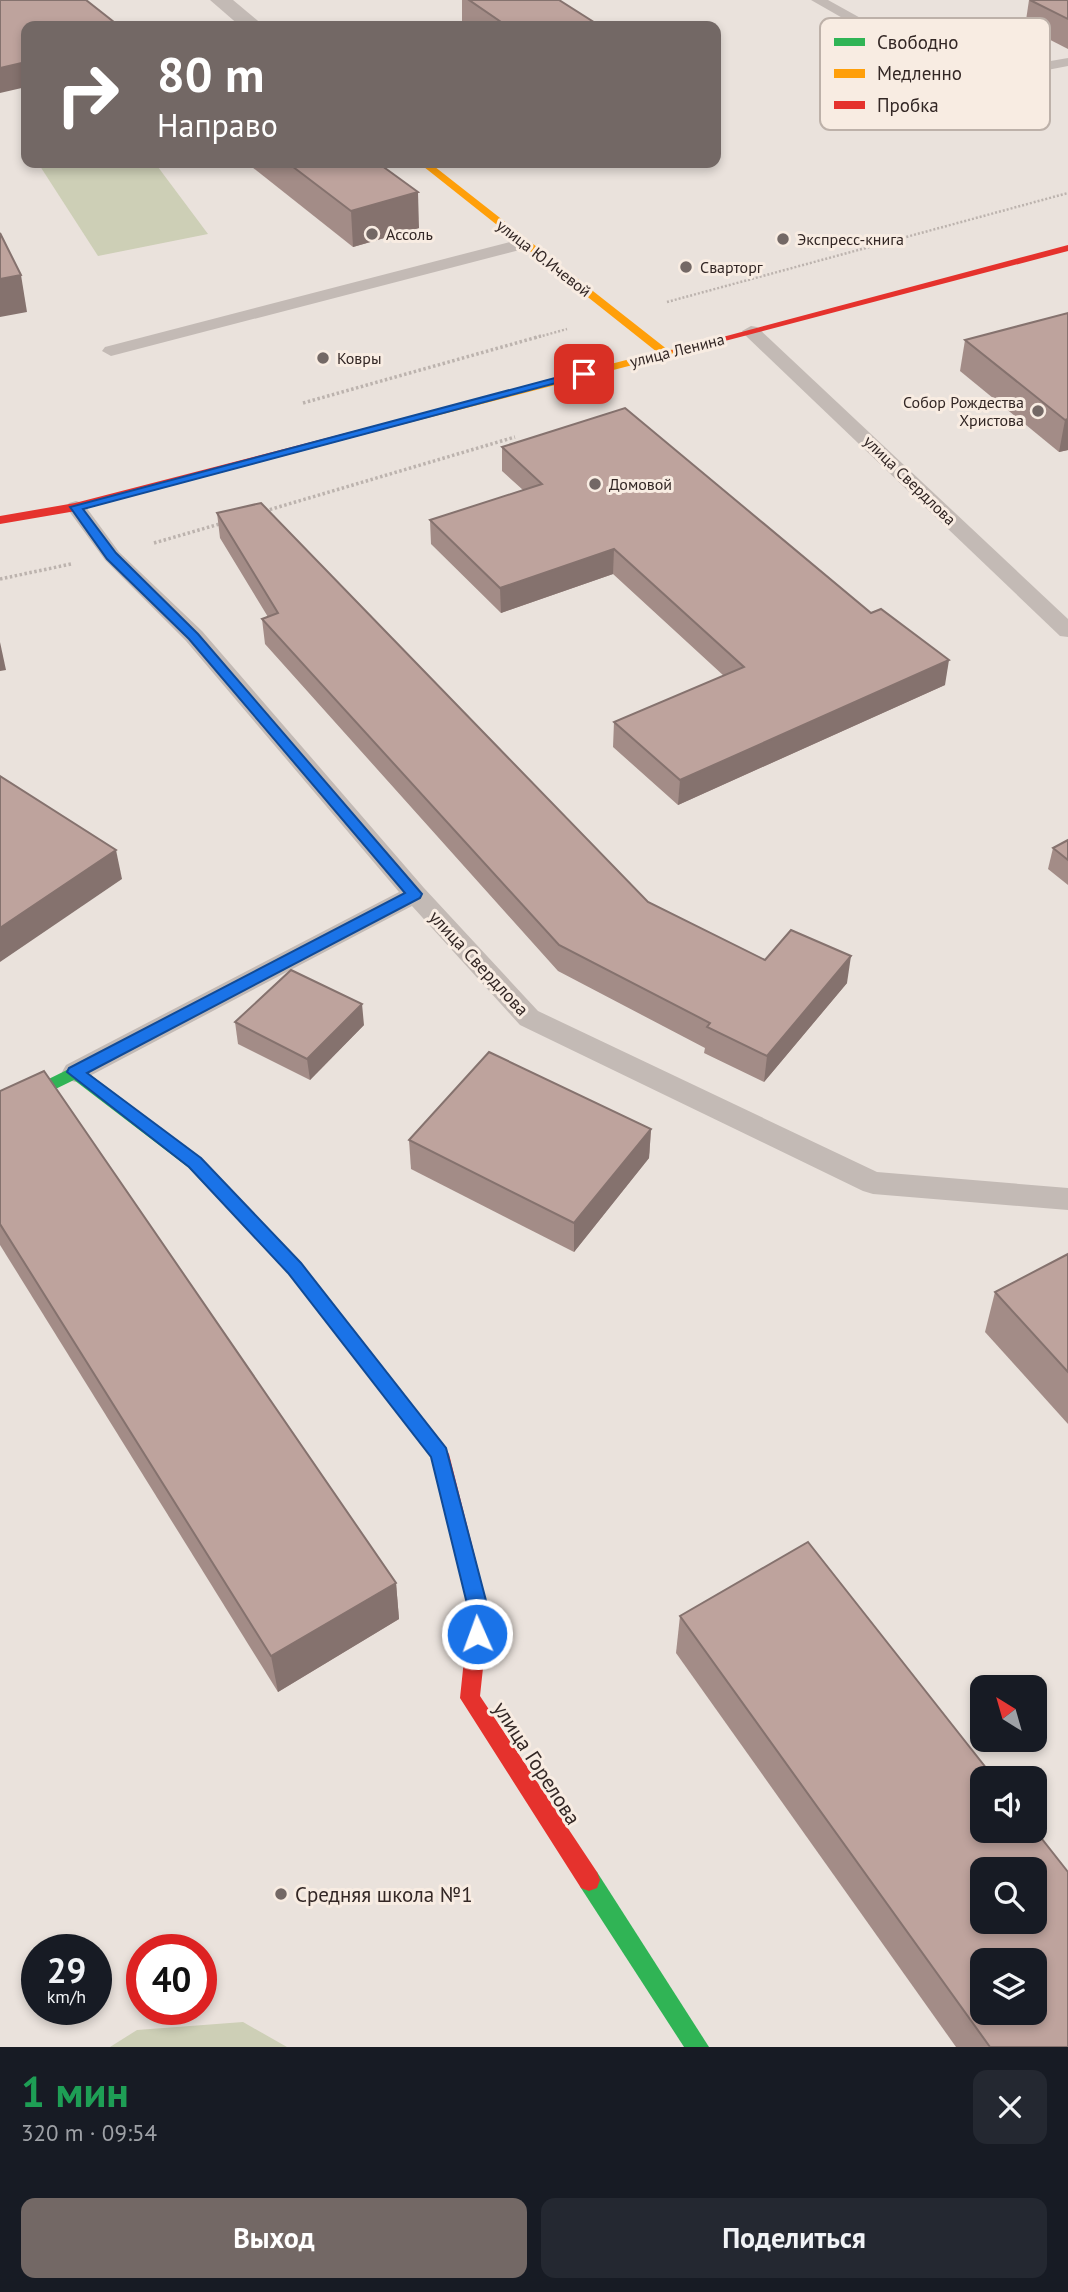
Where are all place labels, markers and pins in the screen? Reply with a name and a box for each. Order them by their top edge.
place label: Ассоль [386,224,433,244]
marker: Ассоль [364,226,380,242]
place label: Экспресс-книга [797,229,904,249]
marker: Экспресс-книга [775,231,791,247]
place label: Сварторг [700,257,763,277]
marker: Сварторг [678,259,694,275]
pin [554,344,614,404]
place label: Ковры [337,348,382,368]
marker: Ковры [315,350,331,366]
place label: Собор Рождества Христова [903,392,1024,430]
marker: Собор Рождества Христова [1030,403,1046,419]
place label: Домовой [609,474,672,494]
marker: Домовой [587,476,603,492]
place label: Средняя школа №1 [295,1881,473,1908]
marker: Средняя школа №1 [273,1886,289,1902]

